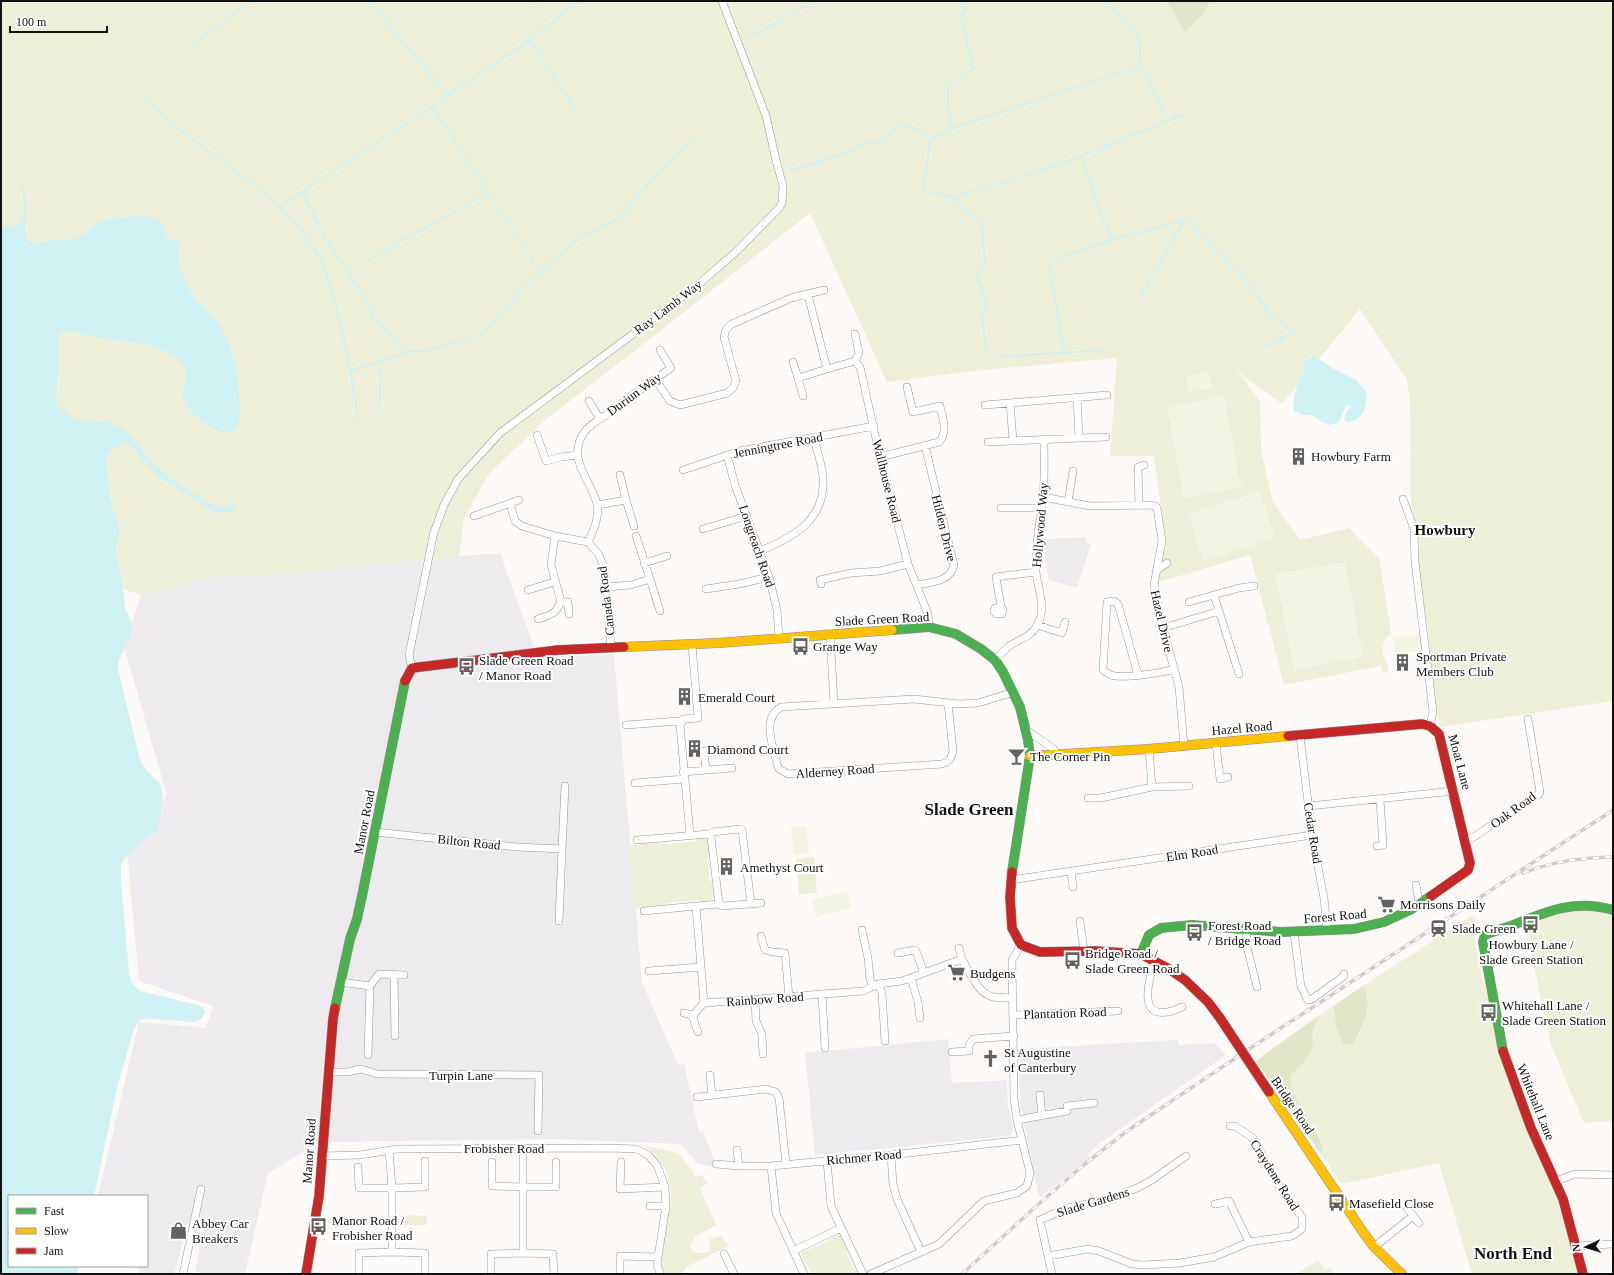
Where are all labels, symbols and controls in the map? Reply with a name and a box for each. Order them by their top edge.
scale bar [10,8,107,34]
text: 100 m [16,15,47,29]
street label: Ray Lamb Way [631,276,705,337]
street label: Duriun Way [604,369,664,419]
street label: Jenningtree Road [732,429,824,461]
street label: Wallhouse Road [869,438,905,525]
building icon: Howbury Farm [1288,446,1308,466]
place label: Howbury Farm [1311,449,1391,464]
street label: Hollywood Way [1029,482,1051,568]
street label: Hilden Drive [928,493,960,563]
street label: Longreach Road [736,503,778,590]
district label: Howbury [1415,522,1476,538]
street label: Canada Road [594,565,618,636]
street label: Hazel Drive [1148,589,1176,654]
street label: Slade Green Road [834,609,930,629]
bus stop icon: Grange Way [790,636,810,656]
place label: Grange Way [813,639,878,654]
place label: Sportman Private Members Club [1416,649,1507,679]
place label: Slade Green Road / Manor Road [479,653,574,683]
building icon: Sportman Private Members Club [1393,653,1413,673]
bus stop icon: Slade Green Road / Manor Road [456,657,476,677]
building icon: Emerald Court [675,687,695,707]
place label: Emerald Court [698,690,775,705]
street label: Hazel Road [1211,718,1274,738]
street label: Moat Lane [1445,733,1475,792]
building icon: Diamond Court [684,739,704,759]
place label: Diamond Court [707,742,789,757]
bar icon: The Corner Pin [1007,746,1027,766]
place label: The Corner Pin [1030,749,1111,764]
street label: Alderney Road [795,761,875,781]
street label: Manor Road [350,788,378,856]
street label: Oak Road [1487,788,1539,831]
district label: Slade Green [925,800,1014,819]
street label: Cedar Road [1301,801,1325,865]
street label: Bilton Road [437,831,502,853]
street label: Elm Road [1165,841,1220,865]
building icon: Amethyst Court [717,857,737,877]
place label: Amethyst Court [740,860,824,875]
supermarket icon: Morrisons Daily [1377,894,1397,914]
place label: Morrisons Daily [1400,897,1486,912]
street label: Forest Road [1303,906,1368,926]
bus stop icon: Howbury Lane / Slade Green Station [1521,915,1541,935]
place label: Forest Road / Bridge Road [1208,918,1281,948]
station icon: Slade Green [1429,918,1449,938]
place label: Slade Green [1452,921,1516,936]
bus stop icon: Forest Road / Bridge Road [1185,922,1205,942]
place label: Howbury Lane / Slade Green Station [1479,937,1583,967]
place label: Bridge Road / Slade Green Road [1085,946,1180,976]
bus stop icon: Bridge Road / Slade Green Road [1062,950,1082,970]
supermarket icon: Budgens [947,963,967,983]
place label: Budgens [970,966,1016,981]
street label: Rainbow Road [726,989,805,1009]
place label: Whitehall Lane / Slade Green Station [1502,998,1606,1028]
bus stop icon: Whitehall Lane / Slade Green Station [1479,1002,1499,1022]
street label: Plantation Road [1023,1004,1107,1022]
place label: St Augustine of Canterbury [1004,1045,1077,1075]
church icon: St Augustine of Canterbury [981,1049,1001,1069]
street label: Whitehall Lane [1514,1062,1558,1142]
street label: Turpin Lane [429,1068,493,1083]
street label: Bridge Road [1268,1073,1318,1137]
street label: Manor Road [299,1117,319,1184]
street label: Craydene Road [1247,1137,1303,1214]
street label: Frobisher Road [464,1141,545,1156]
street label: Richmer Road [826,1146,903,1168]
street label: Slade Gardens [1055,1184,1131,1220]
bus stop icon: Masefield Close [1326,1193,1346,1213]
legend [8,1195,148,1267]
place label: Masefield Close [1349,1196,1434,1211]
text: Fast [44,1204,65,1218]
place label: Manor Road / Frobisher Road [332,1213,413,1243]
place label: Abbey Car Breakers [192,1216,249,1246]
bus stop icon: Manor Road / Frobisher Road [309,1217,329,1237]
shop icon: Abbey Car Breakers [169,1220,189,1240]
text: Slow [44,1224,69,1238]
north arrow [1566,1227,1606,1267]
text: N [1570,1243,1582,1252]
text: Jam [44,1244,64,1258]
district label: North End [1474,1244,1553,1263]

